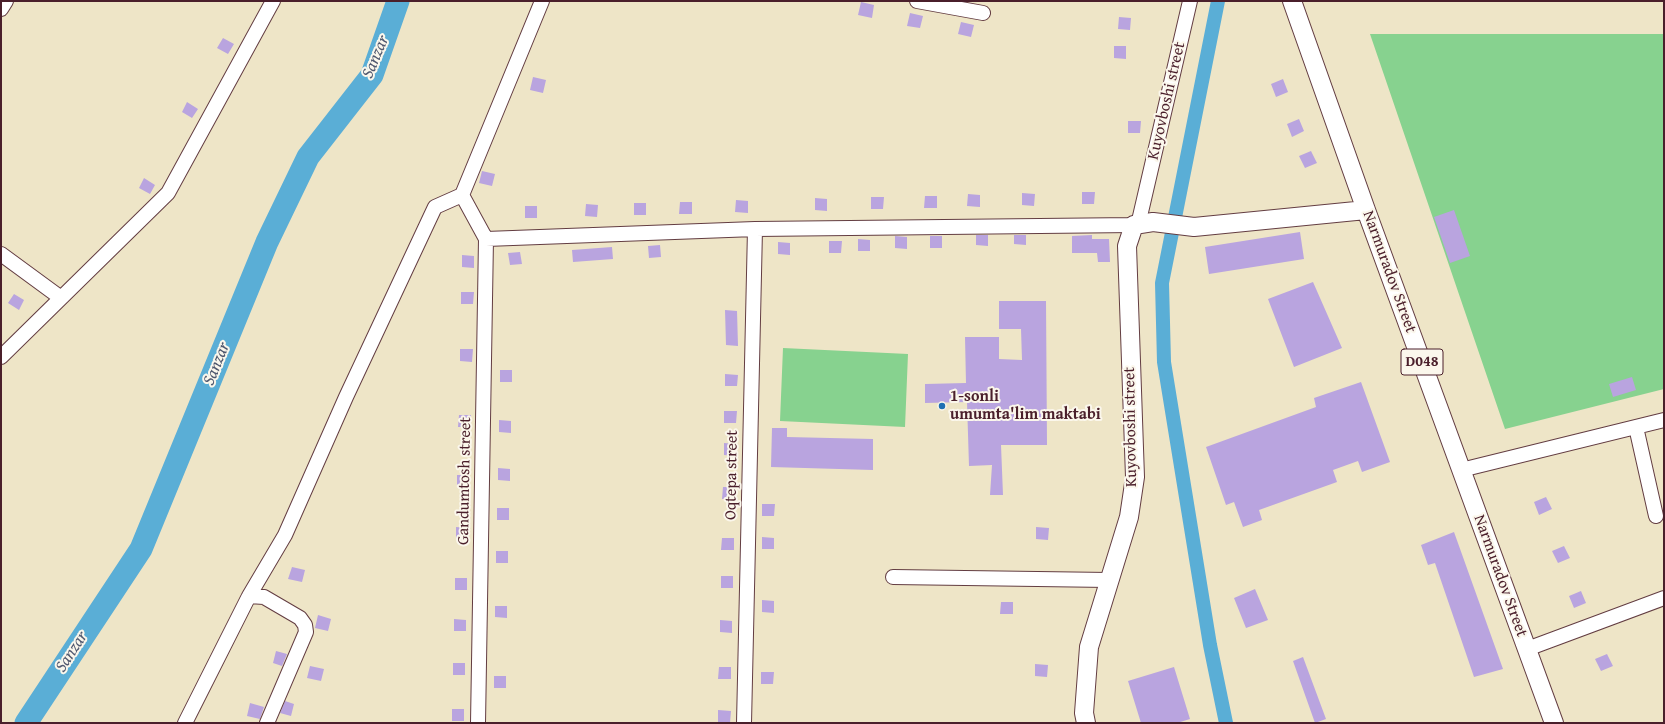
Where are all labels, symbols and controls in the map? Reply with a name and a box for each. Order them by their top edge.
water label: Sanzar [358,32,394,82]
street label: Kuyovboshi street [1144,40,1190,162]
street label: Narmuradov Street [1358,208,1420,336]
water label: Sanzar [199,339,235,389]
road number: D048 [1401,349,1443,375]
street label: Kuyovboshi street [1120,367,1142,487]
place label: 1-sonli umumta'lim maktabi [950,387,1101,425]
marker: 1-sonli umumta'lim maktabi [937,401,947,411]
street label: Gandumtosh street [454,417,476,545]
street label: Oqtepa street [722,430,742,520]
street label: Narmuradov Street [1469,512,1531,640]
water label: Sanzar [51,628,93,676]

